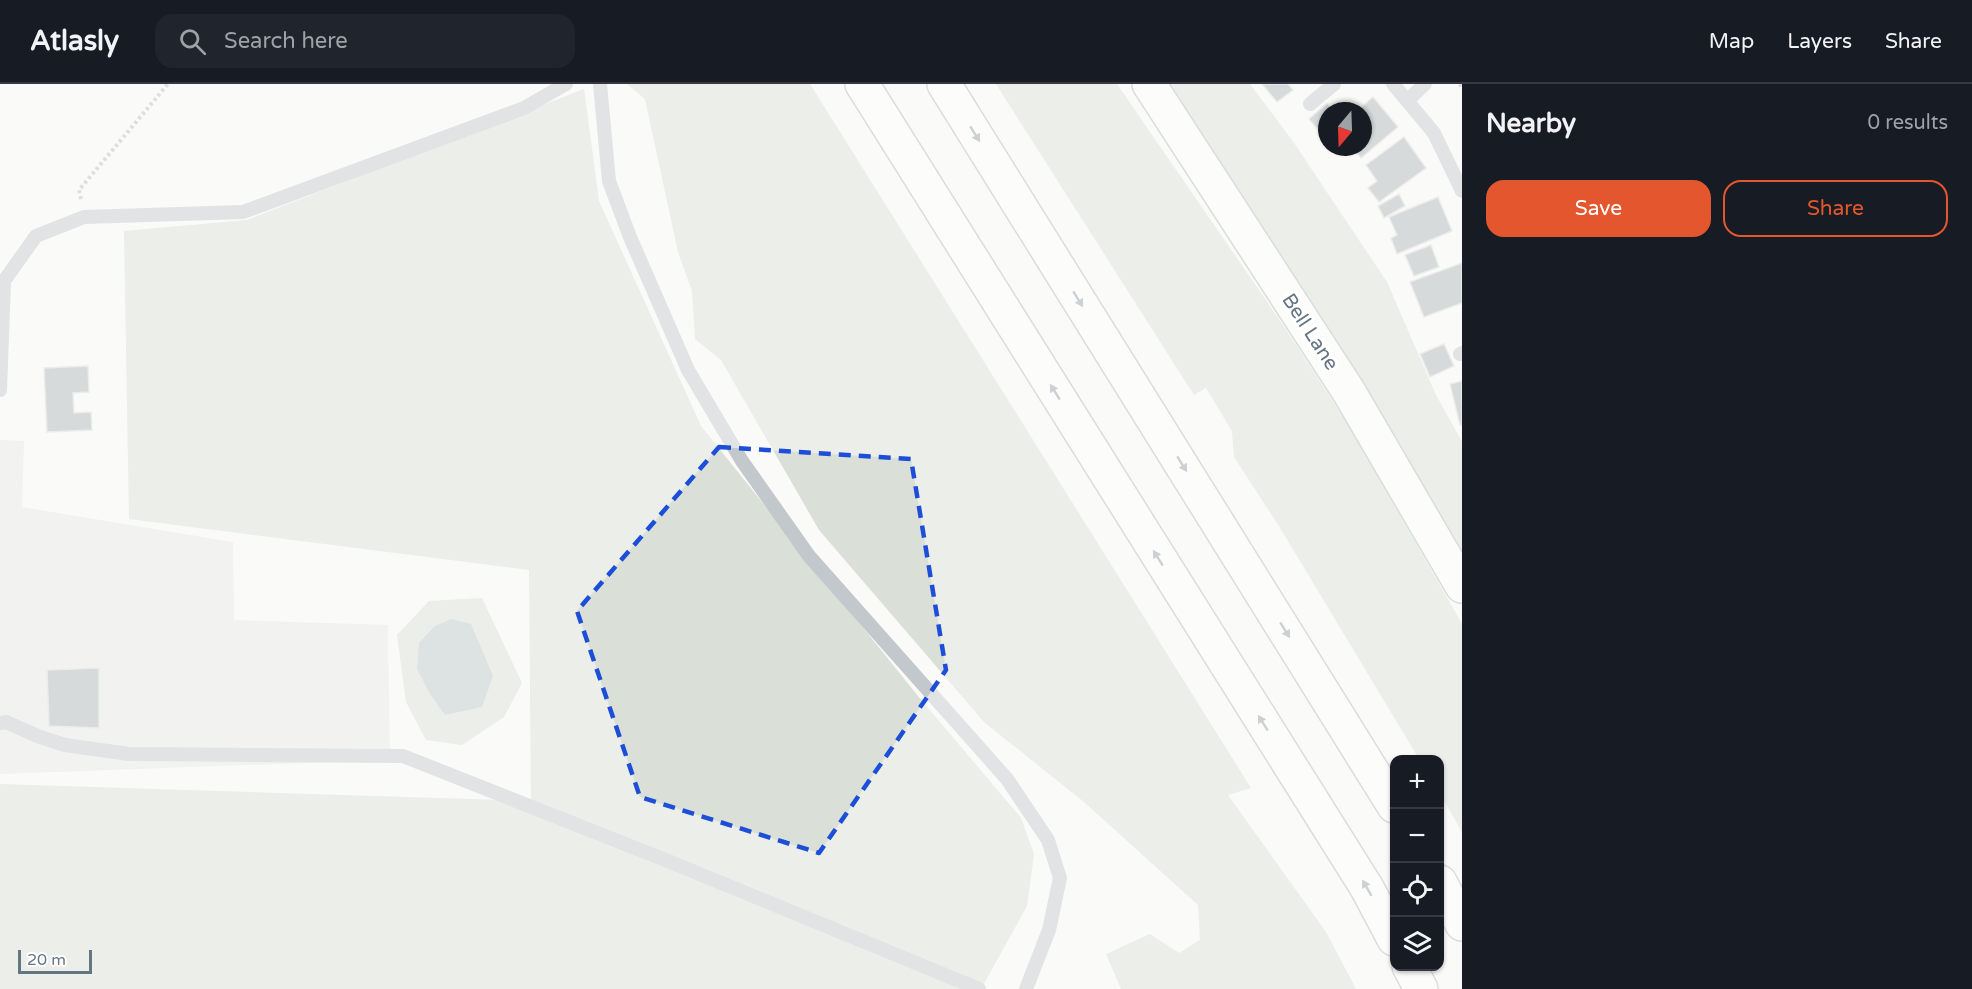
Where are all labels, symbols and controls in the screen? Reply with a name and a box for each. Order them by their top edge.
search box [155,14,575,68]
text: Atlasly [30,24,119,58]
icon: search [176,25,209,58]
text: Search here [224,28,348,54]
text: Map [1709,29,1754,54]
text: Layers [1787,29,1852,54]
text: Share [1885,29,1942,54]
north arrow [1318,102,1372,156]
text: Nearby [1486,108,1576,139]
text: 0 results [1868,111,1948,135]
one-way arrow [969,125,980,142]
button: Save [1486,180,1711,237]
button: Share [1723,180,1948,237]
street label: Bell Lane [1276,289,1344,375]
one-way arrow [1073,291,1084,307]
one-way arrow [1050,384,1061,400]
one-way arrow [1176,456,1187,472]
one-way arrow [1153,550,1164,566]
one-way arrow [1279,622,1290,638]
one-way arrow [1257,715,1268,731]
map controls [1390,755,1444,971]
button: + [1390,755,1444,809]
button: − [1390,809,1444,863]
button: locate [1390,863,1444,917]
one-way arrow [1361,880,1372,896]
button: layers [1390,917,1444,971]
scale bar [18,947,92,974]
text: 20 m [27,950,66,970]

